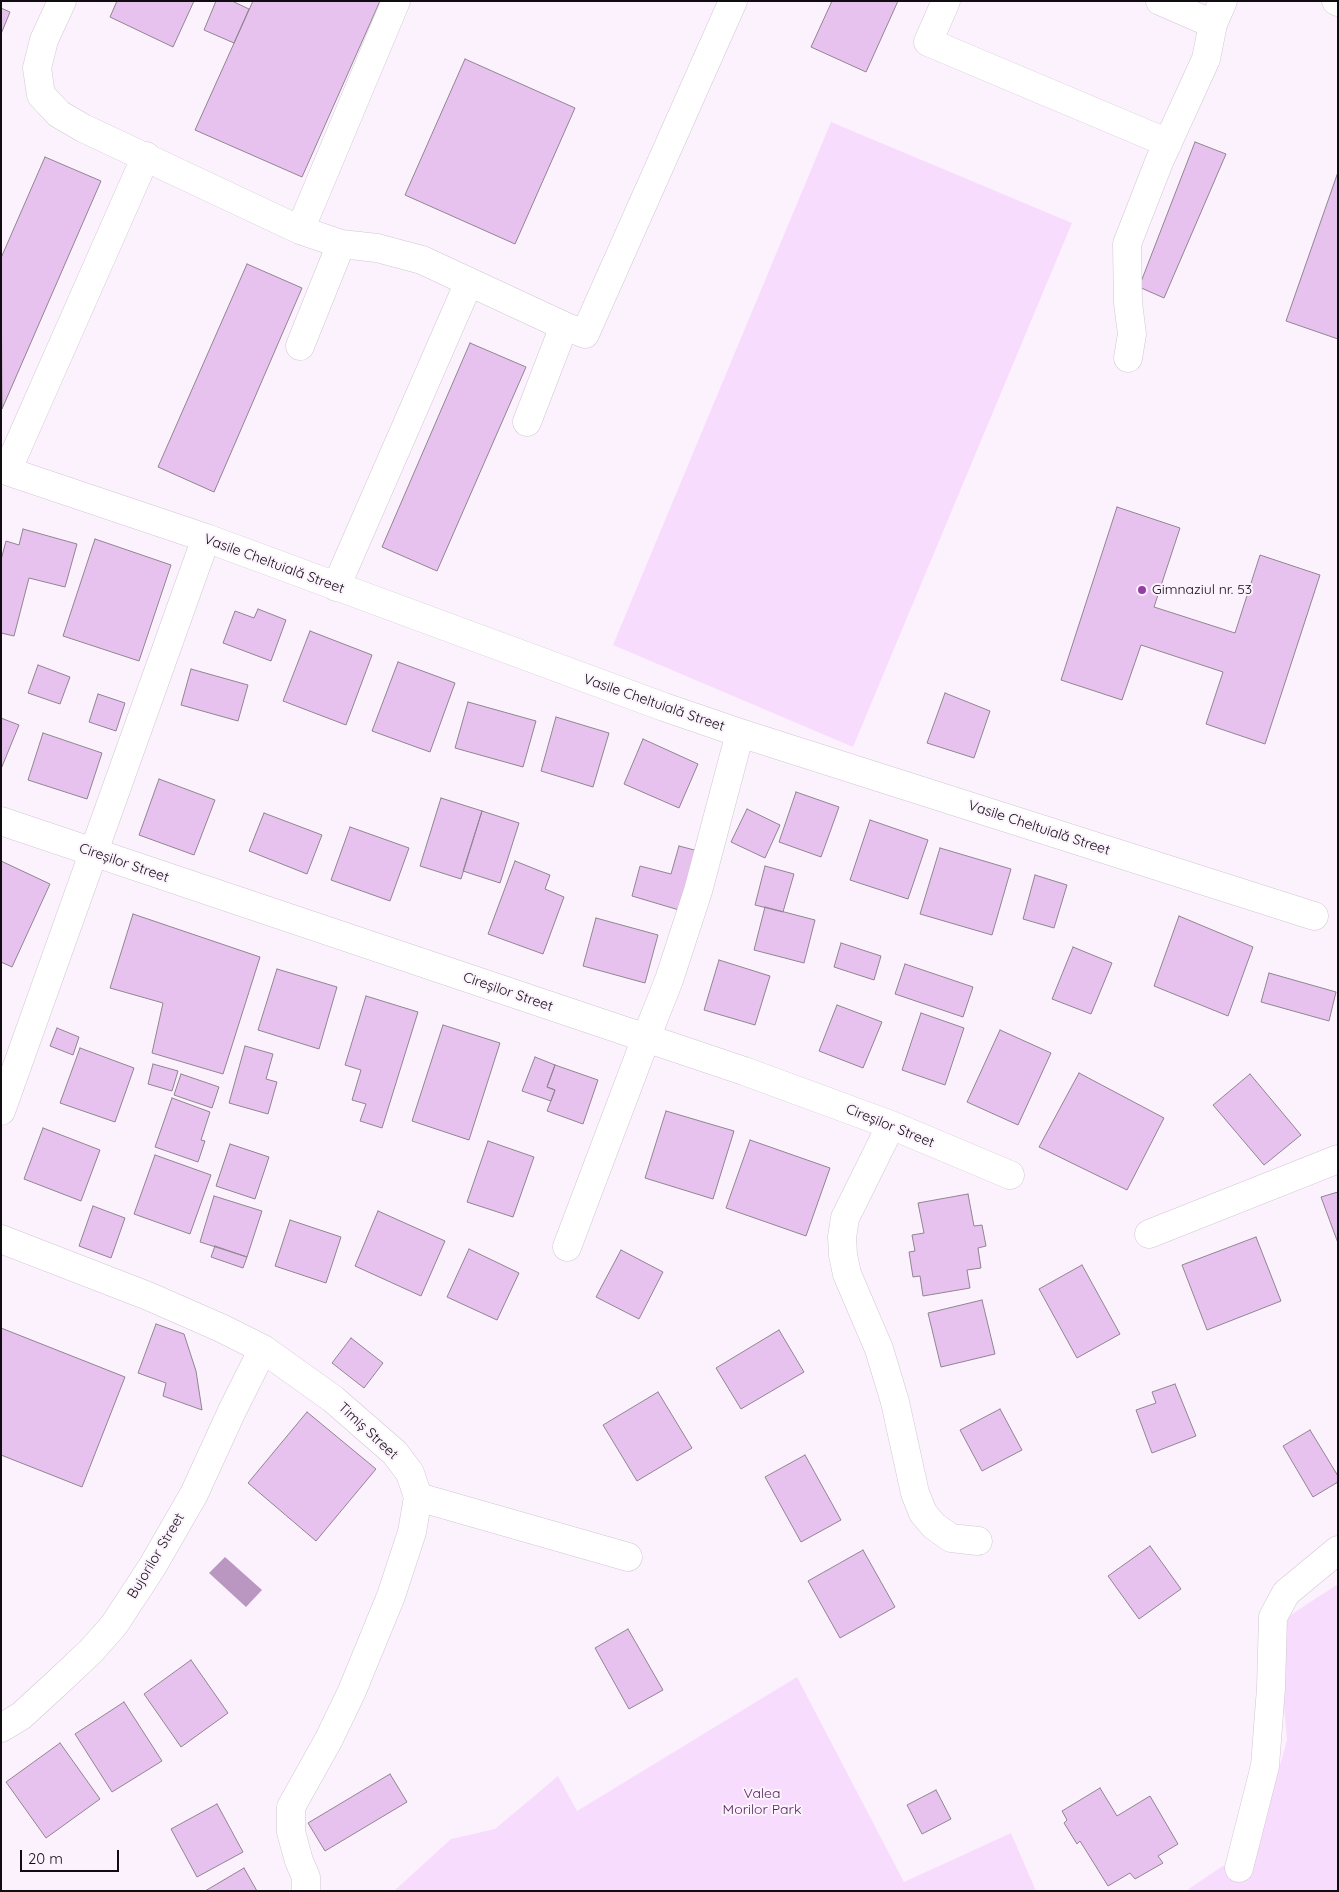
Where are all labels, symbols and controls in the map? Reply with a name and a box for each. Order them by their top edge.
street label: Vasile Cheltuială Street [202,531,346,597]
place label: Gimnaziul nr. 53 [1152,582,1252,598]
marker: Gimnaziul nr. 53 [1136,584,1148,596]
street label: Vasile Cheltuială Street [581,671,727,735]
street label: Vasile Cheltuială Street [966,797,1112,859]
street label: Cireșilor Street [77,840,171,886]
street label: Cireșilor Street [461,969,555,1015]
street label: Cireșilor Street [843,1101,937,1151]
street label: Timiș Street [335,1399,401,1463]
street label: Bujorilor Street [124,1510,188,1602]
park label: Valea Morilor Park [723,1786,801,1818]
scale bar [22,1840,121,1872]
text: 20 m [28,1849,63,1868]

